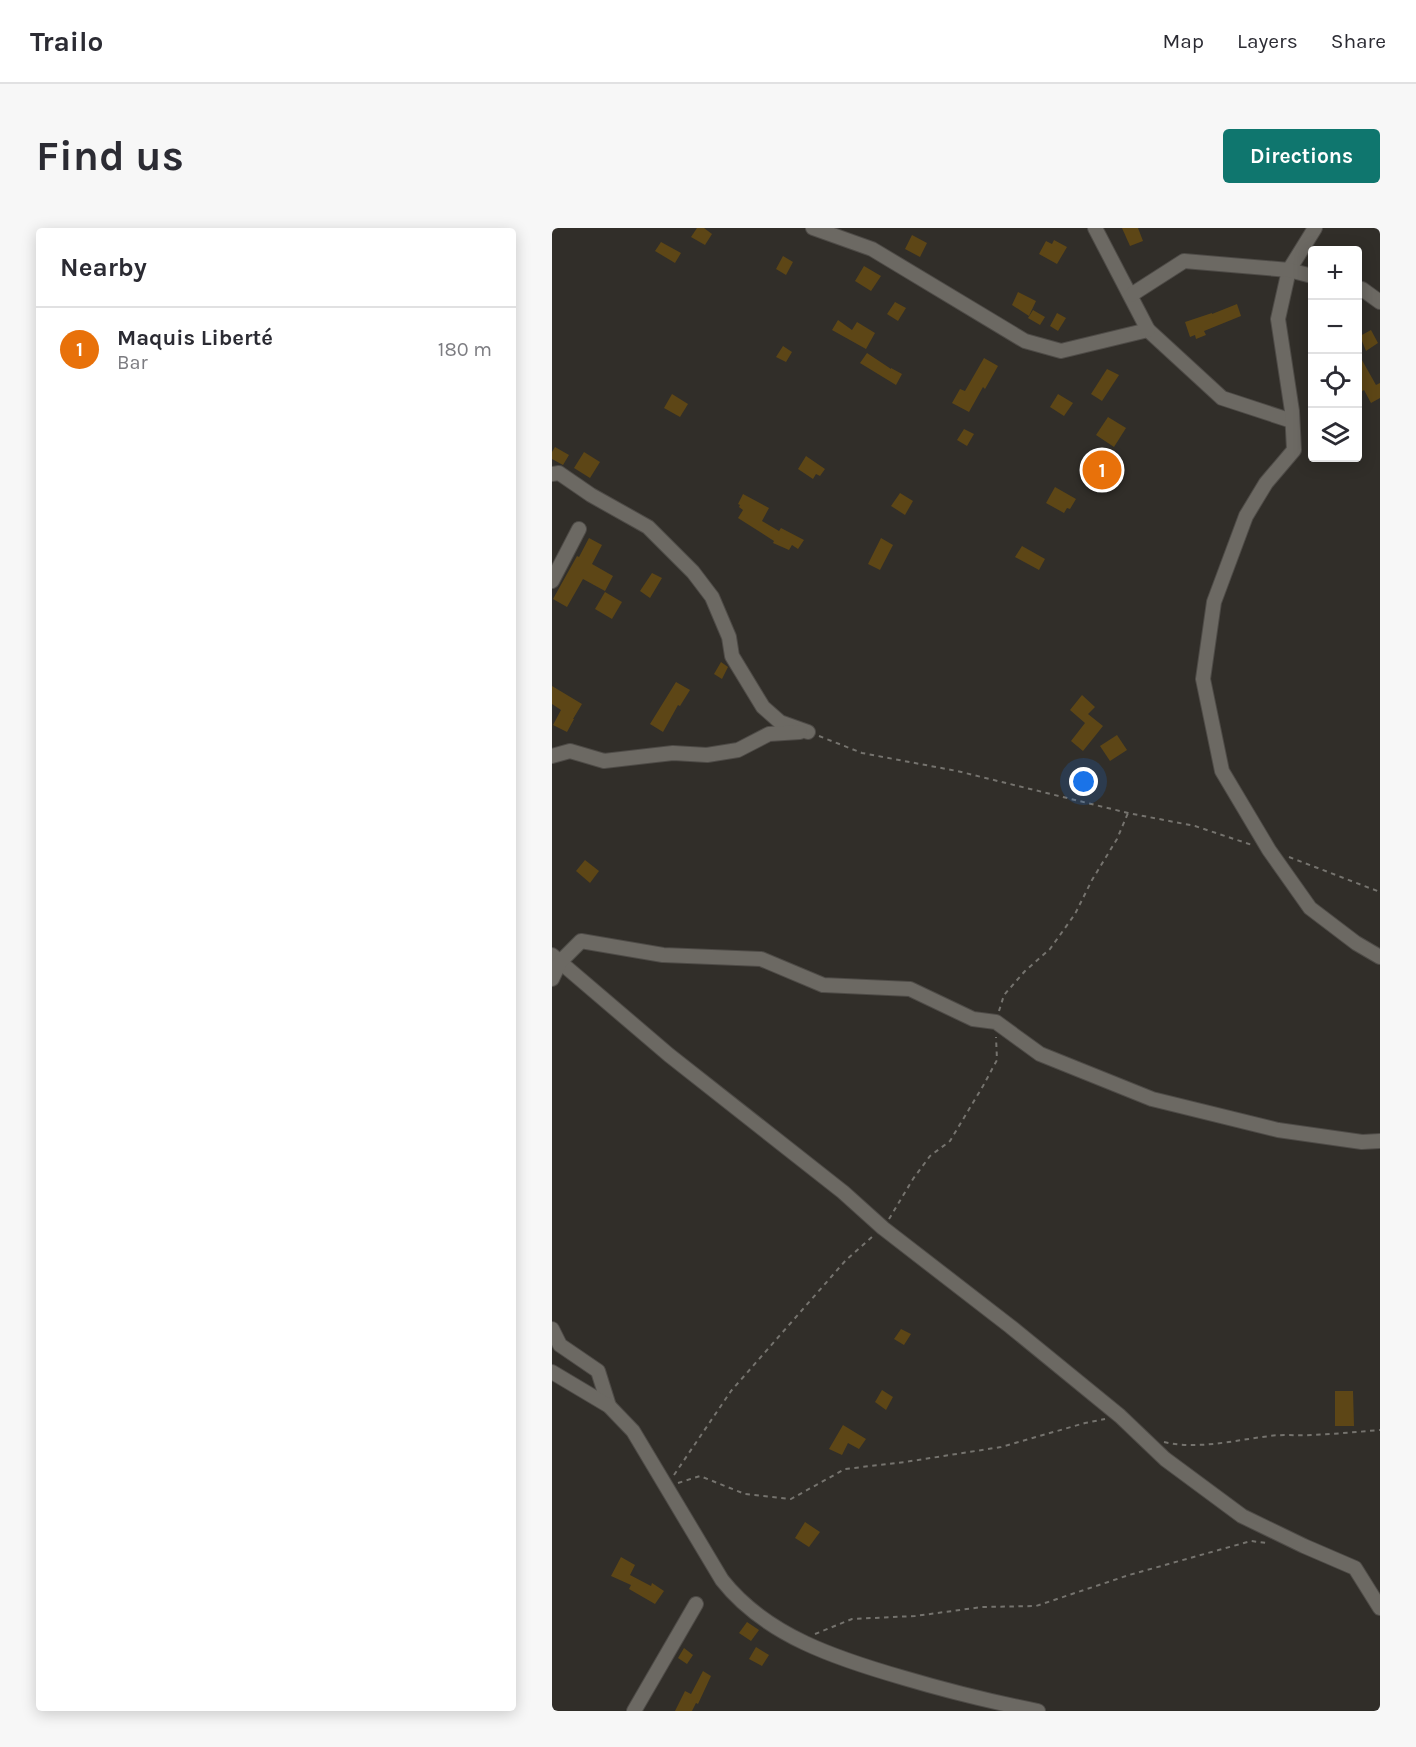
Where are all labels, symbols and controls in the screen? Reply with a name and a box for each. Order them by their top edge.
text: Trailo [30,25,103,58]
text: Map [1162,29,1204,53]
text: Layers [1237,29,1298,53]
text: Share [1331,29,1386,53]
button: Directions [1223,129,1380,183]
text: Find us [36,131,184,181]
map controls [1308,246,1362,462]
button: + [1308,246,1362,300]
text: Nearby [60,252,147,283]
button: − [1308,300,1362,354]
text: Maquis Liberté [117,325,273,351]
text: 1 [76,338,83,361]
text: 180 m [438,338,492,361]
text: Bar [117,351,148,374]
button: locate [1308,354,1362,408]
button: layers [1308,408,1362,462]
pin: 1 [1082,448,1122,492]
your location [1069,767,1098,796]

